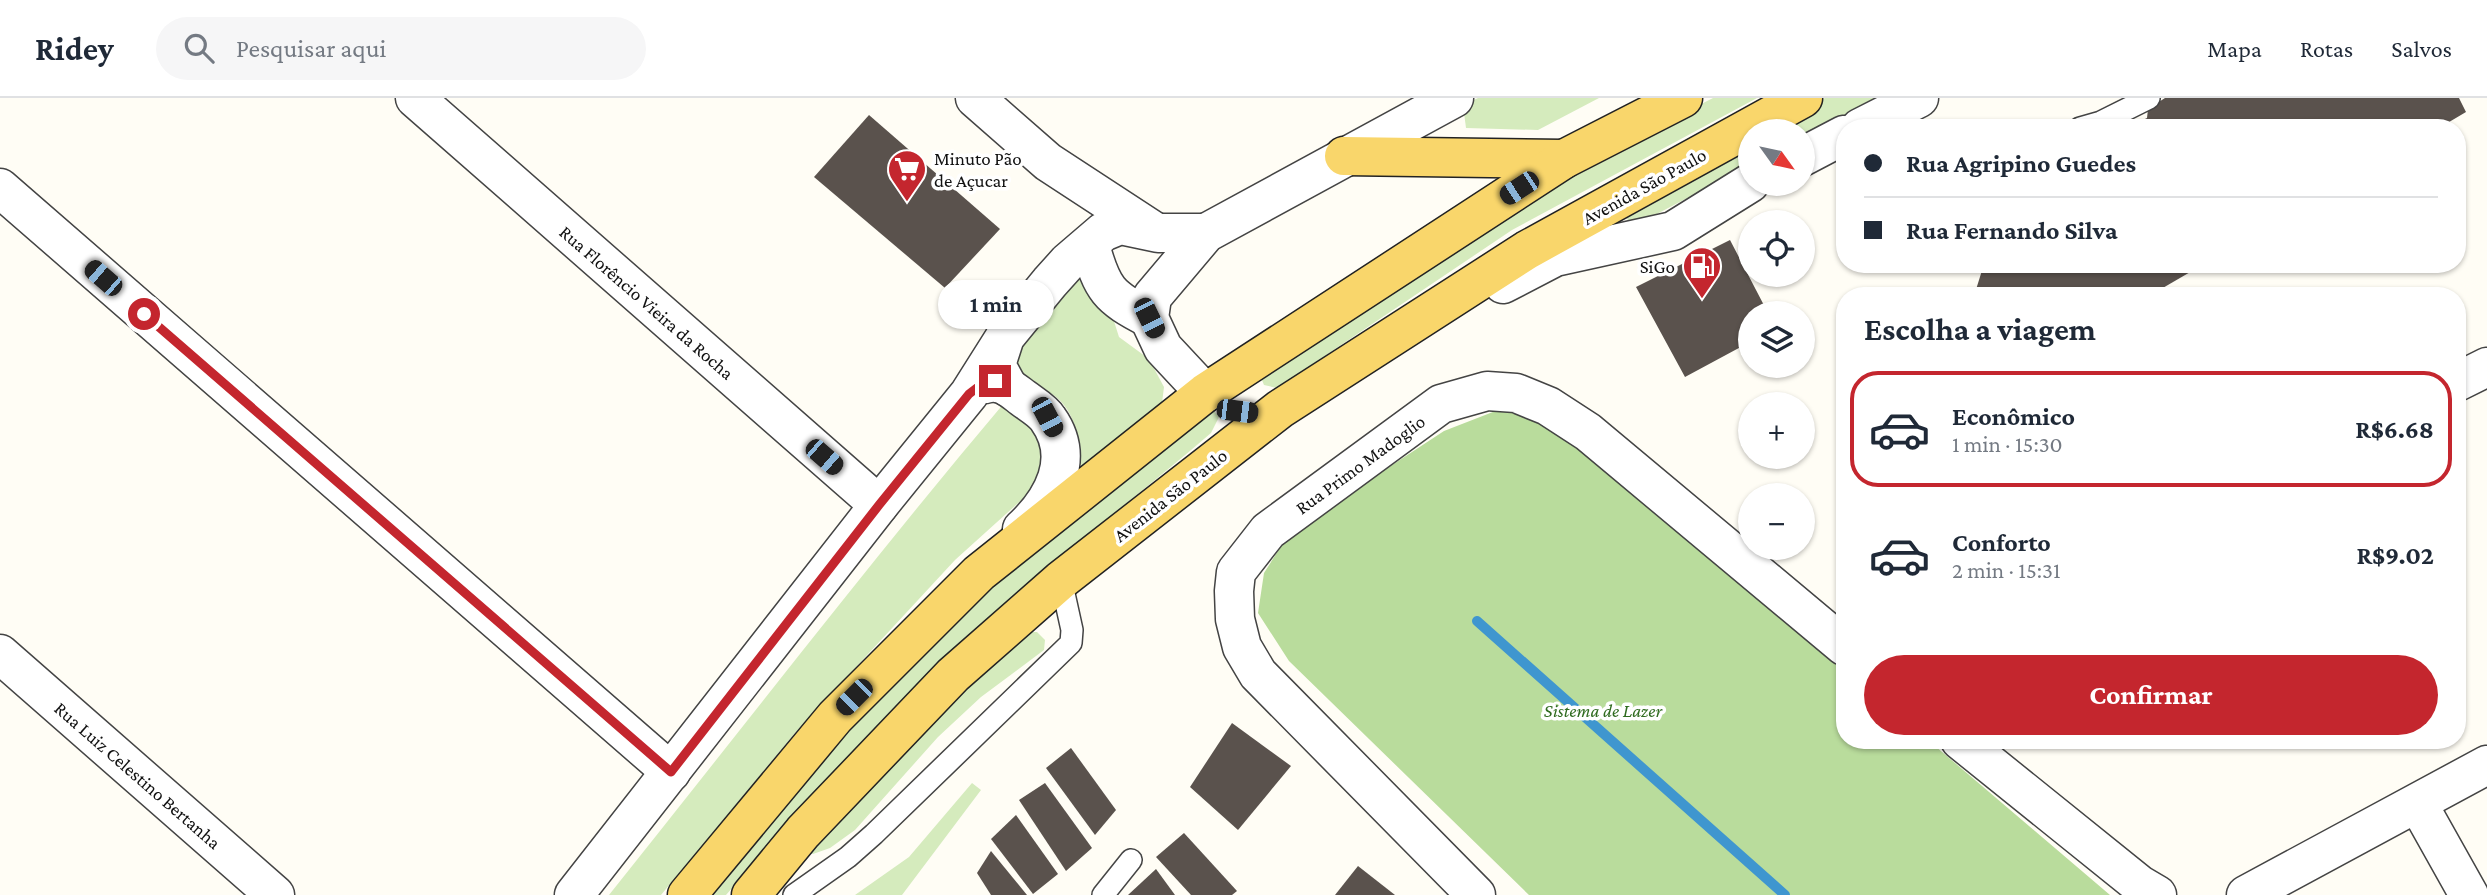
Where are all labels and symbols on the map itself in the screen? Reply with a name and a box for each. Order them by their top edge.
north arrow [1738,119,1815,196]
street label: Avenida São Paulo [1579,144,1710,229]
supermarket icon: Minuto Pão de Açucar [886,148,928,203]
place label: Minuto Pão de Açucar [934,148,1022,191]
car [1496,168,1543,208]
street label: Rua Florêncio Vieira da Rocha [555,221,738,384]
fuel station icon: SiGo [1681,245,1723,300]
car [81,256,126,300]
place label: SiGo [1640,256,1675,277]
callout: 1 min [937,280,1053,328]
car [1131,295,1168,341]
route start [128,298,160,330]
route end [979,365,1011,397]
car [1028,394,1067,440]
car [1215,398,1260,424]
street label: Rua Primo Madoglio [1291,410,1429,518]
car [802,435,847,479]
street label: Avenida São Paulo [1109,445,1231,546]
car [832,675,877,719]
street label: Rua Luiz Celestino Bertanha [50,698,225,853]
park label: Sistema de Lazer [1544,700,1664,721]

